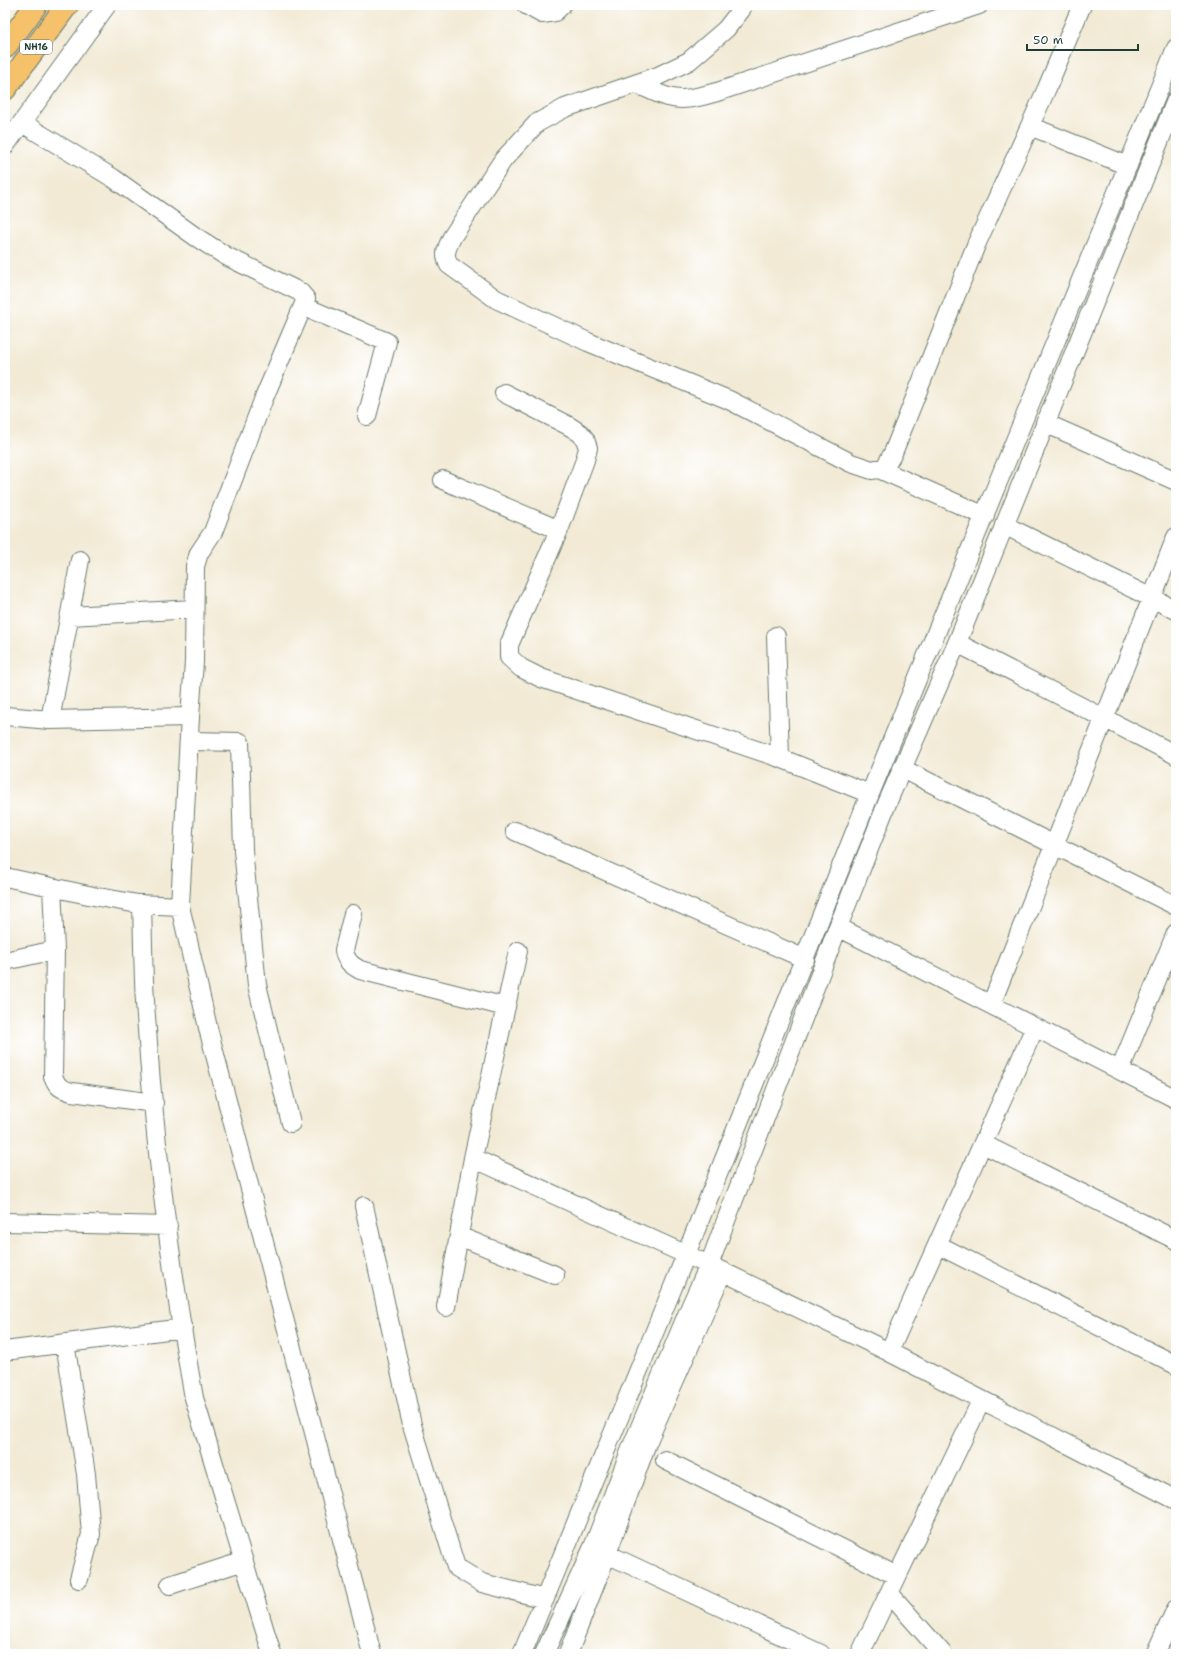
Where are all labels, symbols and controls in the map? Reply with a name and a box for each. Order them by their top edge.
scale bar [1027,26,1138,52]
text: 50 m [1033,32,1063,48]
road number: NH16 [20,40,52,54]

